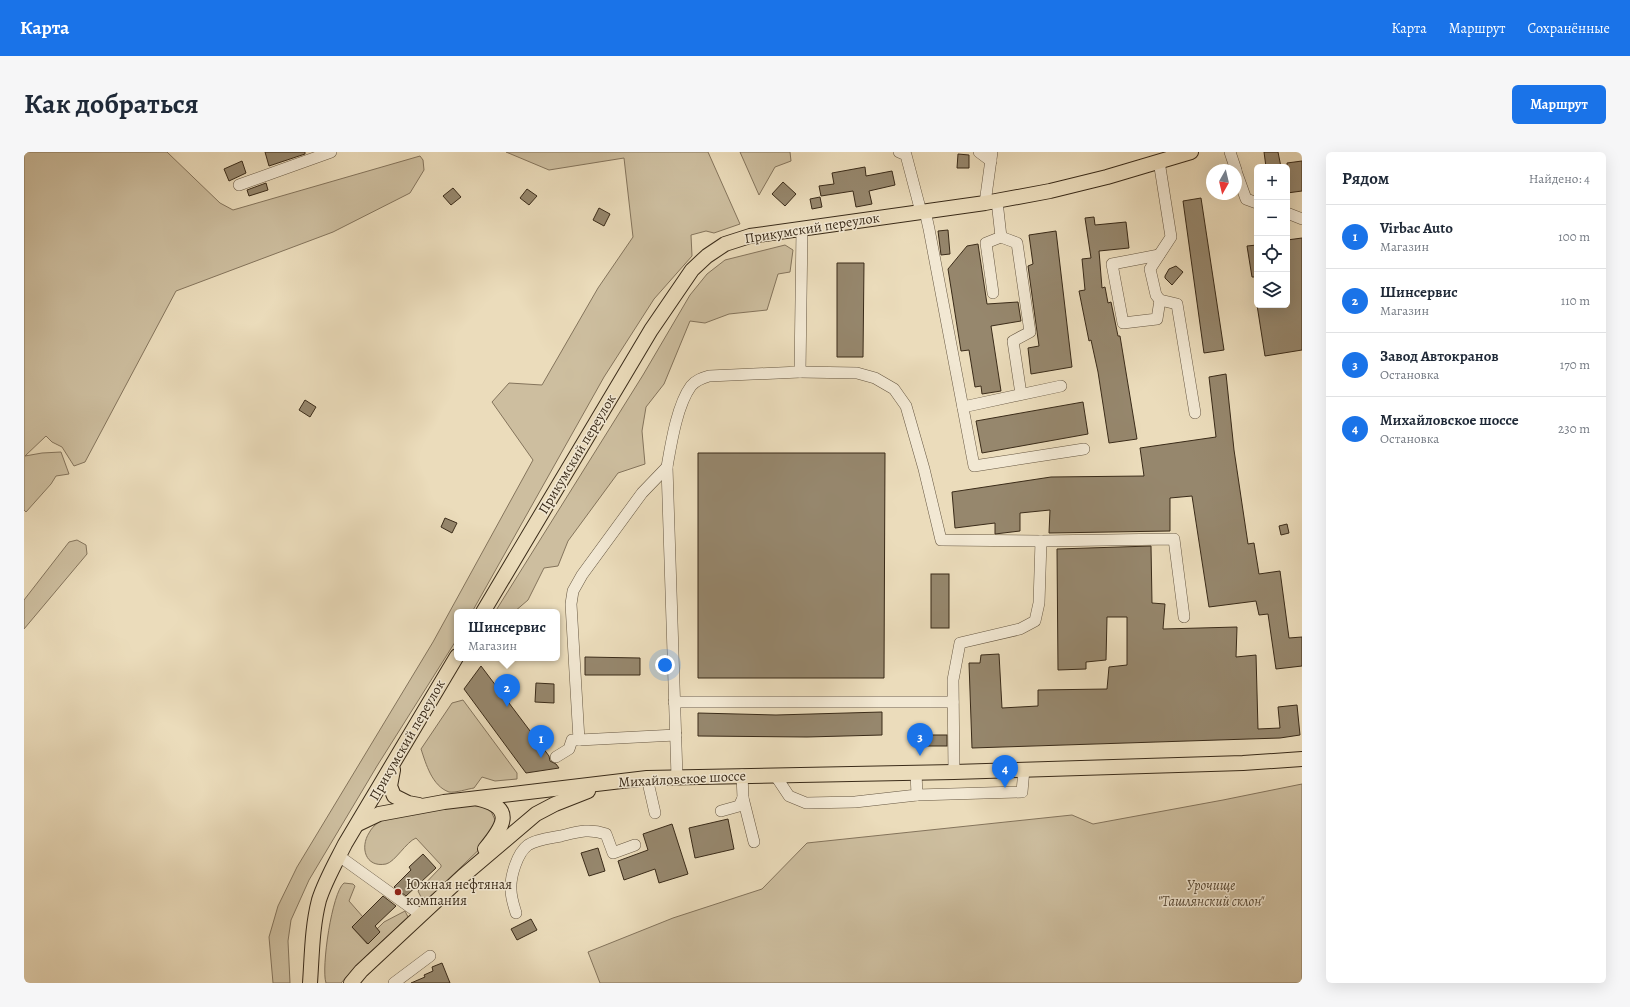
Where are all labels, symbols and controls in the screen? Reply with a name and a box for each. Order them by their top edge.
text: Карта [20,15,69,41]
text: Карта [1392,19,1427,38]
text: Маршрут [1449,19,1505,38]
text: Сохранённые [1527,19,1610,38]
text: Как добраться [24,85,199,123]
button: Маршрут [1512,85,1606,124]
north arrow [1206,164,1242,200]
map controls [1254,164,1290,308]
button: + [1254,164,1290,200]
text: Рядом [1342,167,1389,190]
text: Найдено: 4 [1529,170,1590,187]
button: − [1254,200,1290,236]
street label: Прикумский переулок [743,208,881,248]
text: Virbac Auto [1380,218,1453,238]
text: 1 [1353,228,1357,245]
text: 100 m [1558,228,1590,245]
button: locate [1254,236,1290,272]
text: Магазин [1380,238,1429,255]
button: layers [1254,272,1290,308]
text: Шинсервис [1380,282,1458,302]
text: 2 [1352,292,1358,309]
text: 110 m [1561,292,1590,309]
text: Магазин [1380,302,1429,319]
text: Завод Автокранов [1380,346,1499,366]
text: 3 [1352,356,1358,373]
text: 170 m [1560,356,1590,373]
text: Остановка [1380,366,1439,383]
street label: Прикумский переулок [534,390,620,518]
text: Михайловское шоссе [1380,410,1519,430]
text: 4 [1352,420,1358,437]
text: 230 m [1558,420,1590,437]
text: Остановка [1380,430,1439,447]
popup [454,609,560,661]
text: Шинсервис [468,617,546,637]
text: Магазин [468,637,517,654]
your location [655,655,675,675]
pin: 2 [494,674,520,707]
street label: Прикумский переулок [365,676,449,804]
pin: 3 [907,723,933,756]
pin: 1 [528,725,554,758]
pin: 4 [992,755,1018,788]
street label: Михайловское шоссе [618,766,746,792]
place label: Южная нефтяная компания [406,875,512,910]
park label: Урочище "Ташлянский склон" [1158,876,1265,911]
marker: Южная нефтяная компания [393,887,403,897]

